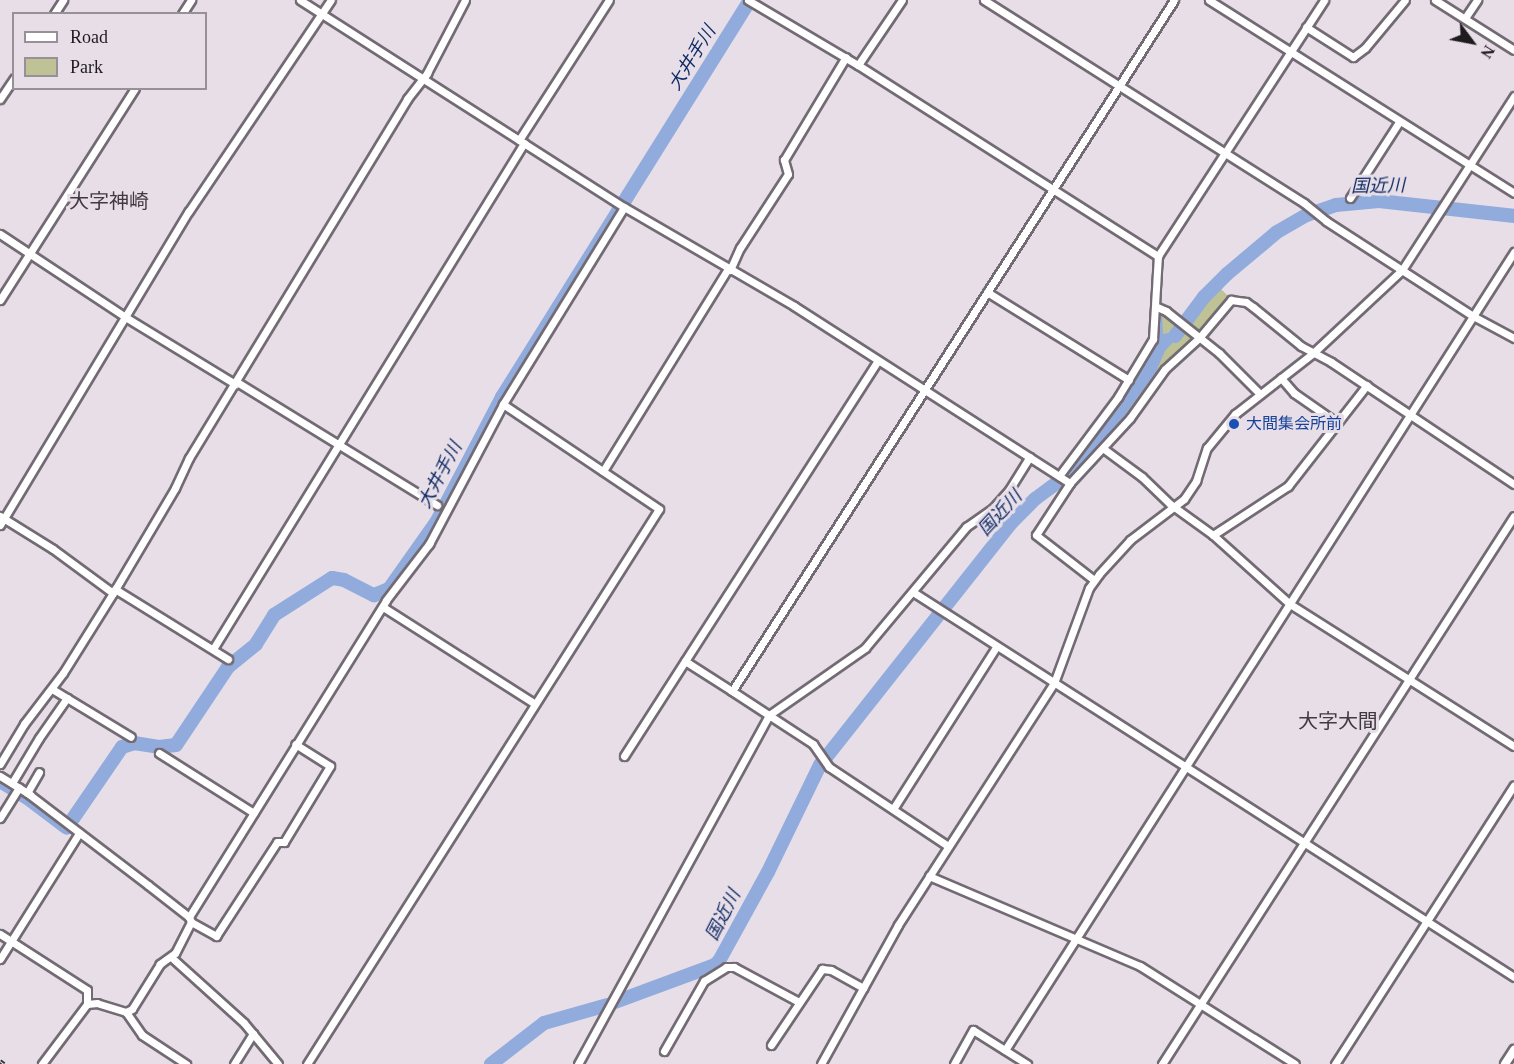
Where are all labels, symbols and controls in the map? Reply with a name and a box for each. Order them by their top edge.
legend [12,12,207,90]
north arrow [1442,12,1502,72]
water label: 大井手川 [664,22,720,94]
text: Road [70,27,108,47]
text: N [1477,42,1498,61]
text: Park [70,57,103,77]
water label: 国近川 [1351,175,1405,197]
district label: 大字神崎 [69,189,149,213]
place label: 大間集会所前 [1246,414,1342,434]
marker: 大間集会所前 [1227,417,1241,431]
water label: 大井手川 [414,438,466,512]
water label: 国近川 [974,486,1026,540]
district label: 大字大間 [1298,709,1378,733]
water label: 国近川 [701,886,745,944]

